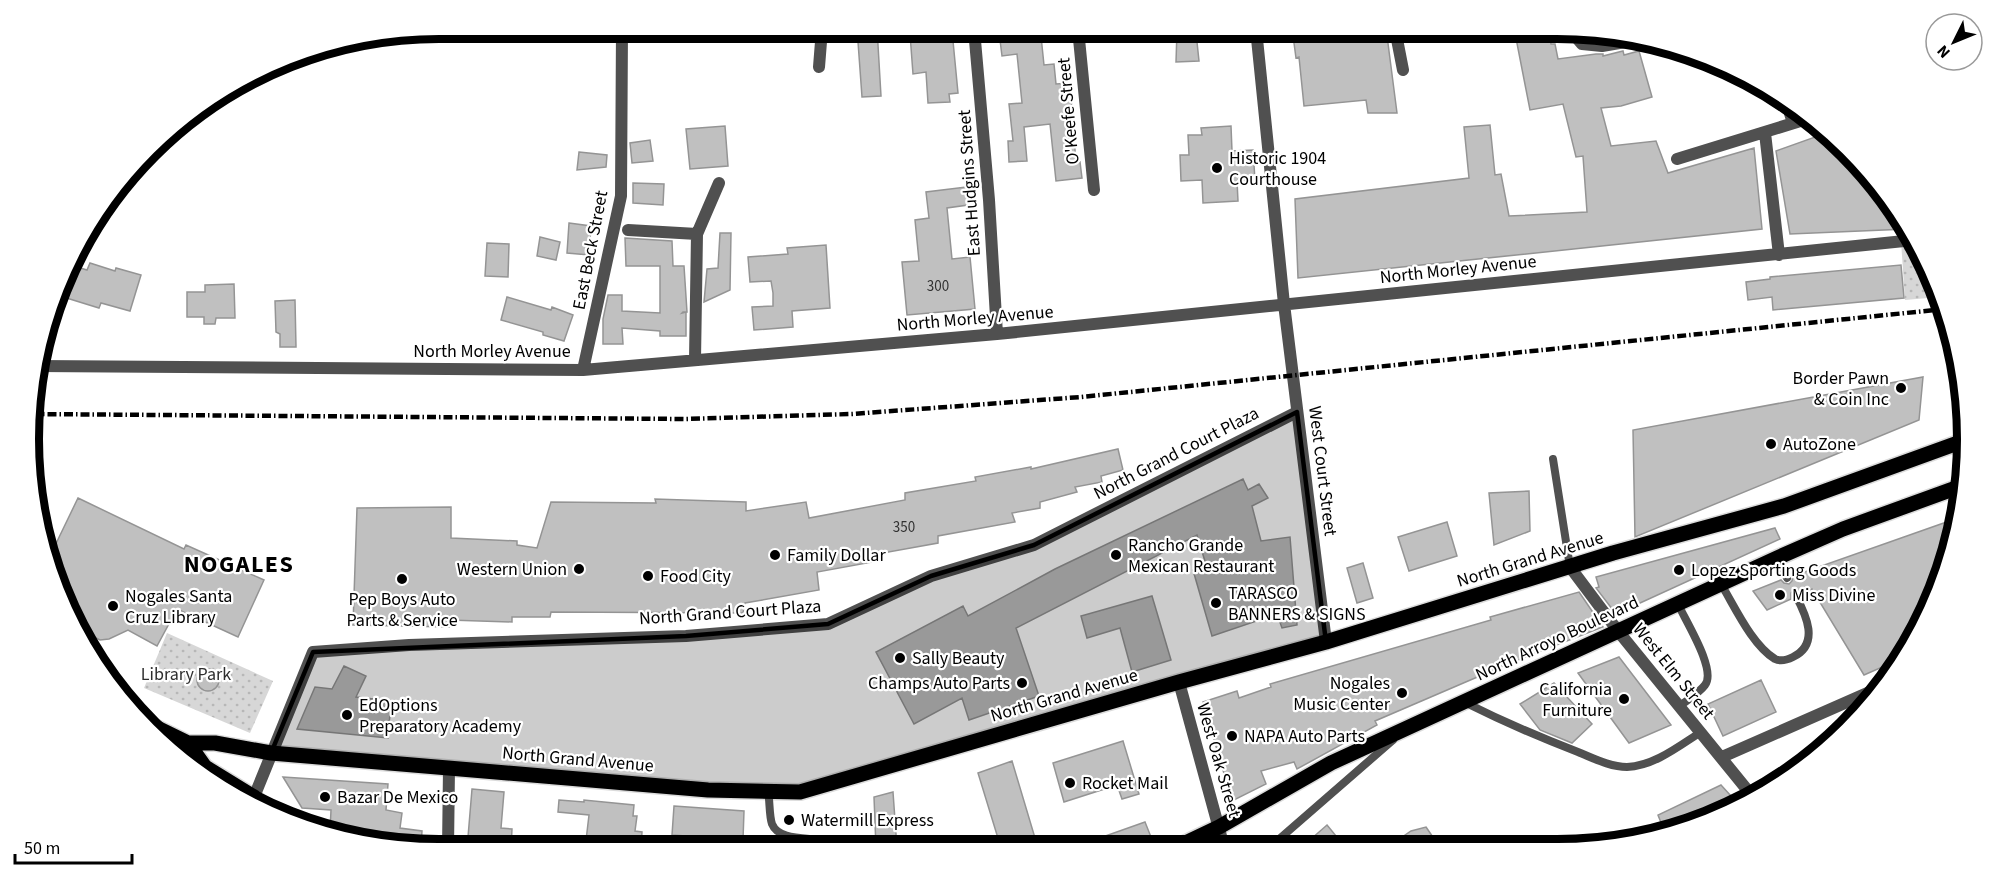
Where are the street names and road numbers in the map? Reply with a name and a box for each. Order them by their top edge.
street label: O'Keefe Street [1051,56,1086,165]
street label: East Hudgins Street [952,109,987,257]
street label: East Beck Street [567,188,614,312]
street label: North Morley Avenue [1379,249,1538,290]
street label: North Morley Avenue [896,299,1055,338]
street label: North Morley Avenue [413,339,571,364]
street label: North Grand Court Plaza [1089,401,1263,506]
street label: West Court Street [1302,405,1343,537]
street label: North Grand Avenue [1454,525,1607,594]
street label: North Arroyo Boulevard [1471,590,1643,687]
street label: North Grand Court Plaza [638,594,822,631]
street label: West Elm Street [1627,618,1720,725]
street label: North Grand Avenue [988,662,1141,728]
street label: West Oak Street [1190,700,1247,821]
street label: North Grand Avenue [501,740,655,779]

